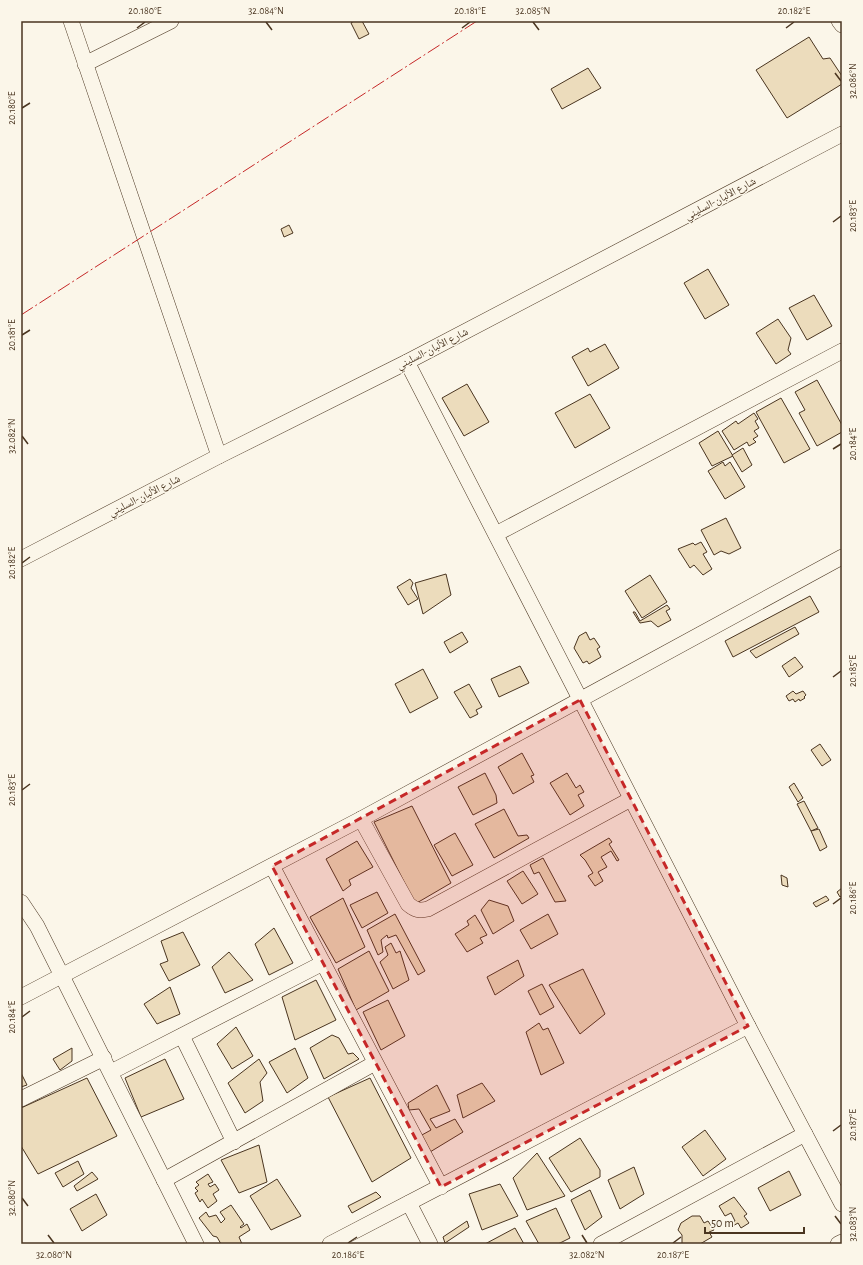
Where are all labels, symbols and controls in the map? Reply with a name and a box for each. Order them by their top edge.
text: 20.180°E [128,6,162,16]
text: 32.084°N [248,6,284,16]
text: 20.181°E [454,6,486,16]
text: 32.085°N [516,6,550,16]
text: 20.182°E [778,6,810,16]
text: 32.086°N [848,63,858,99]
text: 20.180°E [7,91,17,125]
street label: شارع الألبان-السليني [683,175,759,224]
text: 20.183°E [848,200,858,232]
text: 20.181°E [7,319,17,351]
street label: شارع الألبان-السليني [394,325,471,374]
text: 32.082°N [7,418,17,454]
text: 20.184°E [848,427,858,460]
street label: شارع الألبان-السليني [106,472,183,521]
text: 20.182°E [7,547,17,579]
text: 20.185°E [848,655,858,687]
text: 20.183°E [7,774,17,806]
text: 20.186°E [848,881,858,914]
text: 20.184°E [7,1000,17,1033]
text: 20.187°E [848,1109,858,1141]
text: 32.080°N [7,1180,17,1216]
text: 32.083°N [848,1207,858,1241]
scale bar [705,1209,804,1235]
text: 50 m [711,1217,734,1229]
text: 32.080°N [36,1250,72,1260]
text: 20.186°E [332,1250,365,1260]
text: 32.082°N [569,1250,605,1260]
text: 20.187°E [657,1250,689,1260]

